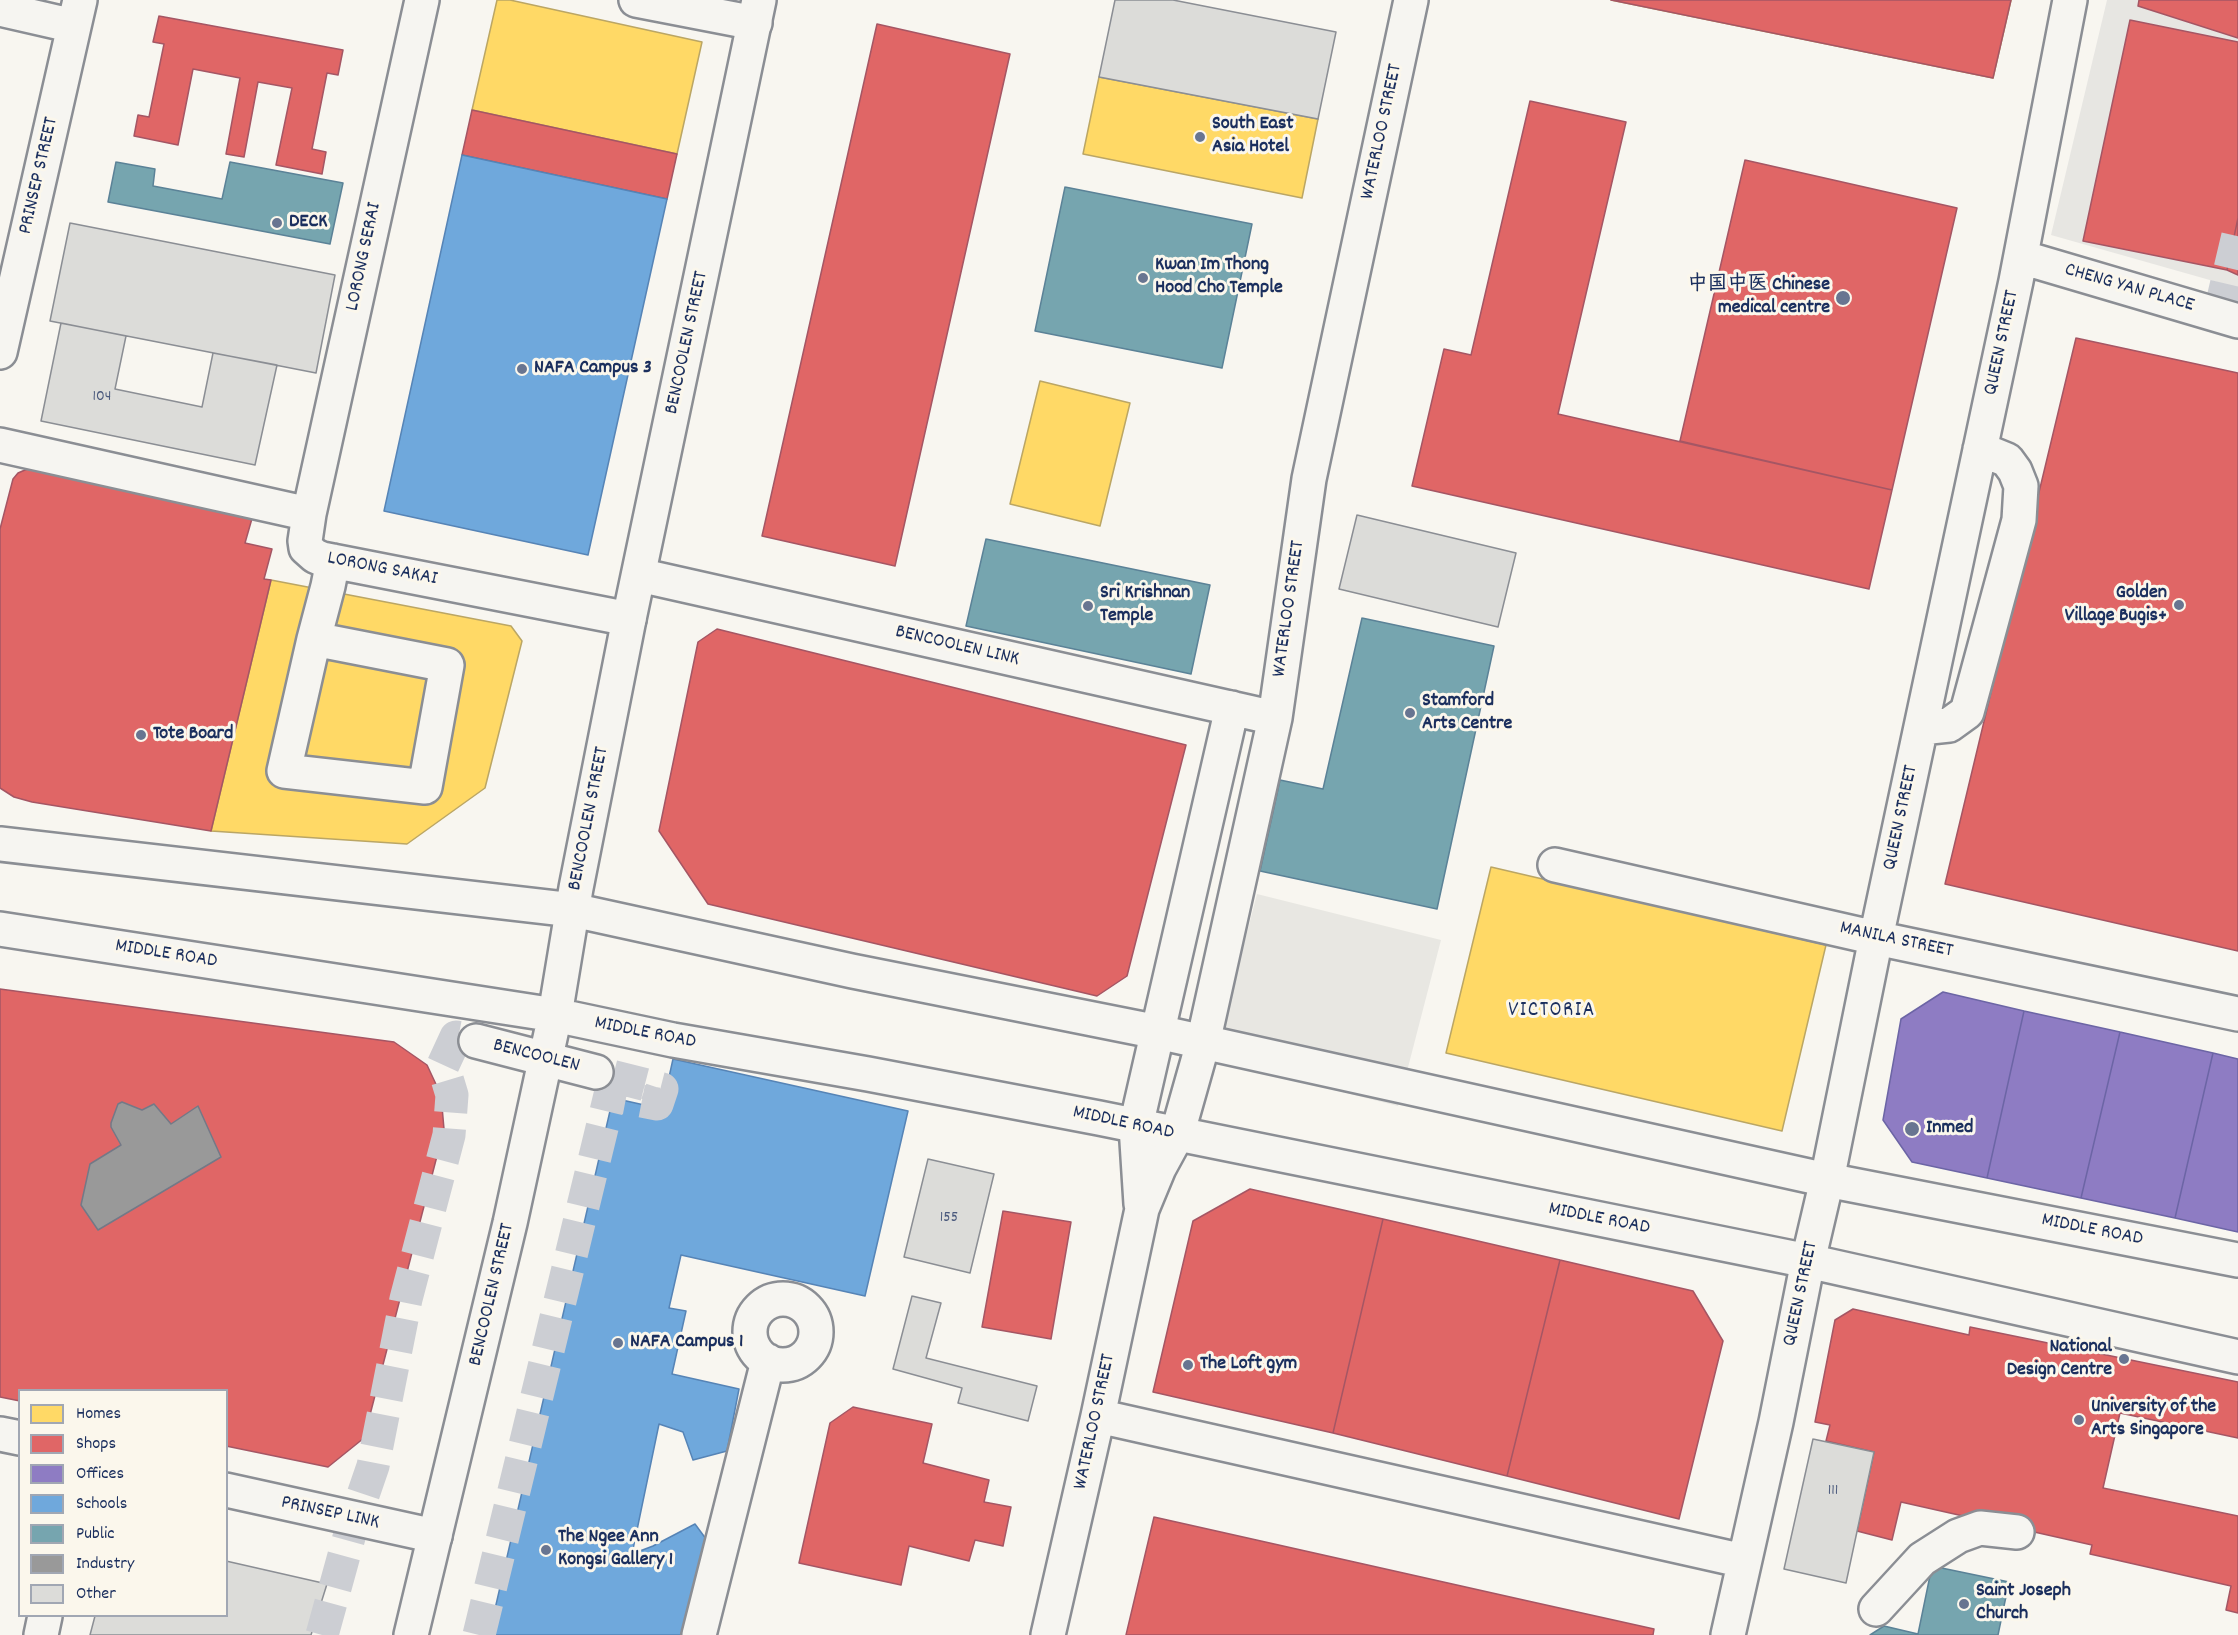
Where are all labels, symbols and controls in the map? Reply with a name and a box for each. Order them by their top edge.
street label: WATERLOO STREET [1357,62,1409,202]
place label: South East Asia Hotel [1212,113,1294,160]
street label: PRINSEP STREET [15,115,65,237]
marker: South East Asia Hotel [1193,130,1207,144]
street label: LORONG SERAI [342,201,388,313]
place label: DECK [289,211,328,235]
marker: DECK [270,216,284,230]
place label: Kwan Im Thong Hood Cho Temple [1155,254,1283,301]
street label: CHENG YAN PLACE [2061,259,2197,319]
street label: BENCOOLEN STREET [661,269,715,417]
marker: Kwan Im Thong Hood Cho Temple [1136,271,1150,285]
place label: 中国中医 Chinese medical centre [1687,274,1830,321]
street label: QUEEN STREET [1980,288,2026,398]
marker: 中国中医 Chinese medical centre [1834,289,1852,307]
place label: NAFA Campus 3 [534,357,652,381]
marker: NAFA Campus 3 [515,362,529,376]
house number: 104 [93,388,111,408]
street label: WATERLOO STREET [1269,539,1311,679]
street label: LORONG SAKAI [325,548,439,592]
place label: Sri Krishnan Temple [1100,582,1190,629]
place label: Golden Village Bugis+ [2065,582,2167,629]
marker: Golden Village Bugis+ [2172,598,2186,612]
marker: Sri Krishnan Temple [1081,599,1095,613]
street label: BENCOOLEN LINK [893,621,1021,673]
place label: Stamford Arts Centre [1422,690,1512,737]
marker: Stamford Arts Centre [1403,706,1417,720]
place label: Tote Board [153,723,233,747]
marker: Tote Board [134,728,148,742]
street label: BENCOOLEN STREET [564,745,616,893]
street label: QUEEN STREET [1879,763,1925,873]
street label: MANILA STREET [1837,917,1955,965]
street label: MIDDLE ROAD [113,935,219,975]
district label: VICTORIA [1508,999,1596,1025]
street label: MIDDLE ROAD [592,1012,698,1056]
street label: BENCOOLEN [490,1035,582,1079]
street label: MIDDLE ROAD [1070,1102,1176,1146]
place label: Inmed [1926,1117,1973,1141]
marker: Inmed [1903,1120,1921,1138]
street label: MIDDLE ROAD [1546,1198,1652,1242]
house number: 155 [940,1209,958,1229]
street label: MIDDLE ROAD [2039,1209,2145,1253]
street label: BENCOOLEN STREET [465,1221,521,1369]
street label: QUEEN STREET [1779,1239,1825,1349]
place label: NAFA Campus 1 [630,1331,743,1355]
marker: NAFA Campus 1 [611,1336,625,1350]
place label: National Design Centre [2007,1336,2112,1383]
street label: WATERLOO STREET [1070,1352,1122,1492]
marker: National Design Centre [2117,1352,2131,1366]
place label: The Loft gym [1200,1353,1297,1377]
marker: The Loft gym [1181,1358,1195,1372]
legend [18,1389,228,1617]
place label: University of the Arts Singapore [2091,1396,2216,1443]
text: Homes [76,1402,121,1427]
marker: University of the Arts Singapore [2072,1413,2086,1427]
text: Shops [76,1432,116,1457]
text: Offices [76,1462,124,1487]
house number: 111 [1828,1482,1838,1502]
text: Schools [76,1492,127,1517]
street label: PRINSEP LINK [279,1492,381,1536]
text: Public [76,1522,115,1547]
place label: The Ngee Ann Kongsi Gallery 1 [558,1526,673,1573]
marker: The Ngee Ann Kongsi Gallery 1 [539,1543,553,1557]
text: Industry [76,1552,134,1577]
place label: Saint Joseph Church [1976,1580,2071,1627]
text: Other [76,1582,116,1607]
marker: Saint Joseph Church [1957,1597,1971,1611]

